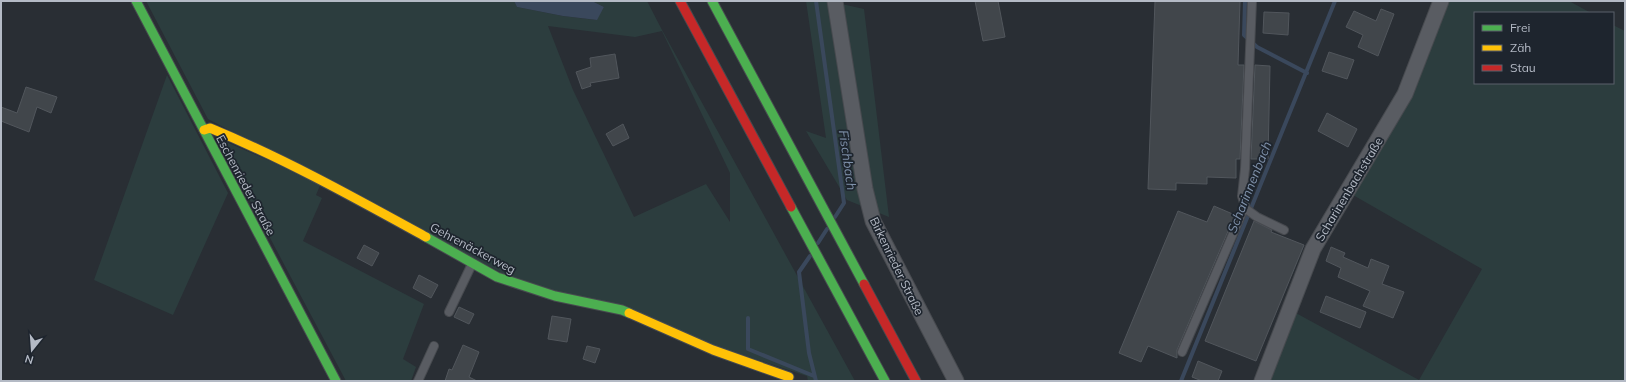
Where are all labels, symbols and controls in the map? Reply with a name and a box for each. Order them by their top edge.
legend [1474,12,1614,84]
text: Frei [1510,20,1530,35]
text: Zäh [1510,40,1531,55]
text: Stau [1510,60,1536,75]
water label: Fischbach [836,129,860,191]
street label: Eschenrieder Straße [213,132,279,238]
street label: Scharinenbachstraße [1312,134,1386,244]
water label: Scharinnenbach [1223,139,1275,235]
street label: Birkenrieder Straße [867,215,927,317]
street label: Gehrenäckerweg [428,219,518,277]
north arrow [12,330,52,370]
text: N [23,352,35,367]

